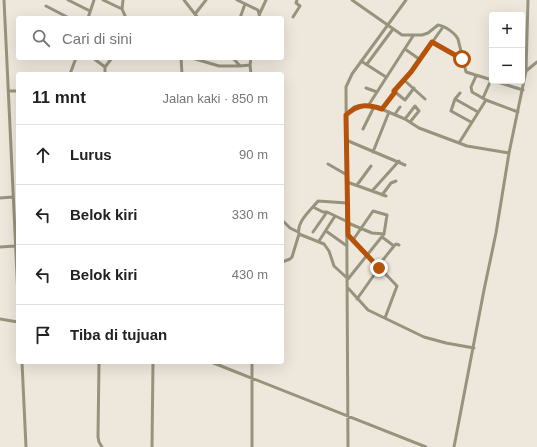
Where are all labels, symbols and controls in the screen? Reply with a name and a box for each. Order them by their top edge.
map controls [489,12,525,84]
button: + [489,12,525,48]
search box [16,16,284,60]
icon: search [30,27,52,49]
text: Cari di sini [62,30,132,47]
button: − [489,48,525,84]
route start [453,50,471,68]
text: 11 mnt [32,88,86,107]
text: Jalan kaki · 850 m [163,91,268,106]
icon: ahead [32,144,54,166]
text: Lurus [70,146,112,163]
text: 90 m [239,147,268,162]
icon: left [32,204,54,226]
text: Belok kiri [70,206,138,223]
text: 330 m [232,207,268,222]
route end [370,259,388,277]
icon: left [32,264,54,286]
text: Belok kiri [70,266,138,283]
text: 430 m [232,267,268,282]
icon: arrive [32,324,54,346]
text: Tiba di tujuan [70,326,167,343]

